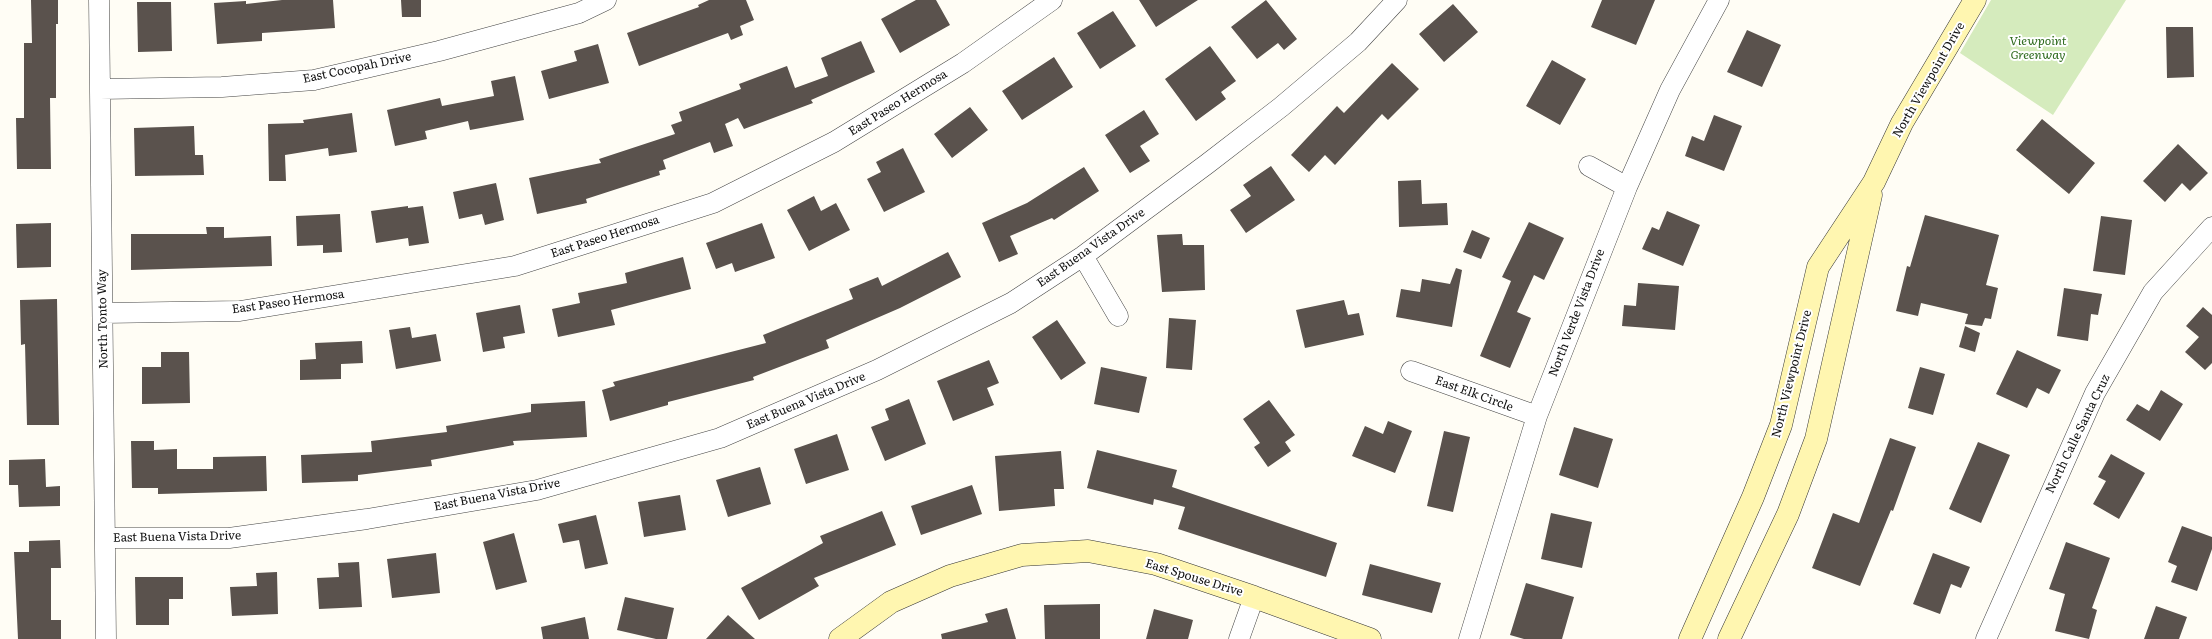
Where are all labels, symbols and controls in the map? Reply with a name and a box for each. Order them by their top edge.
street label: North Viewpoint Drive [1890,20,1968,140]
park label: Viewpoint Greenway [2010,34,2066,62]
street label: East Cocopah Drive [301,49,413,87]
street label: East Paseo Hermosa [846,67,950,139]
street label: East Buena Vista Drive [1034,205,1148,291]
street label: East Paseo Hermosa [549,213,661,261]
street label: North Verde Vista Drive [1546,247,1608,379]
street label: North Tonto Way [95,269,111,369]
street label: East Paseo Hermosa [231,287,345,317]
street label: North Viewpoint Drive [1769,309,1815,439]
street label: East Buena Vista Drive [744,369,868,433]
street label: North Calle Santa Cruz [2043,372,2113,496]
street label: East Elk Circle [1433,373,1515,415]
street label: East Buena Vista Drive [433,476,561,514]
street label: East Buena Vista Drive [113,529,241,545]
street label: East Spouse Drive [1143,556,1245,600]

